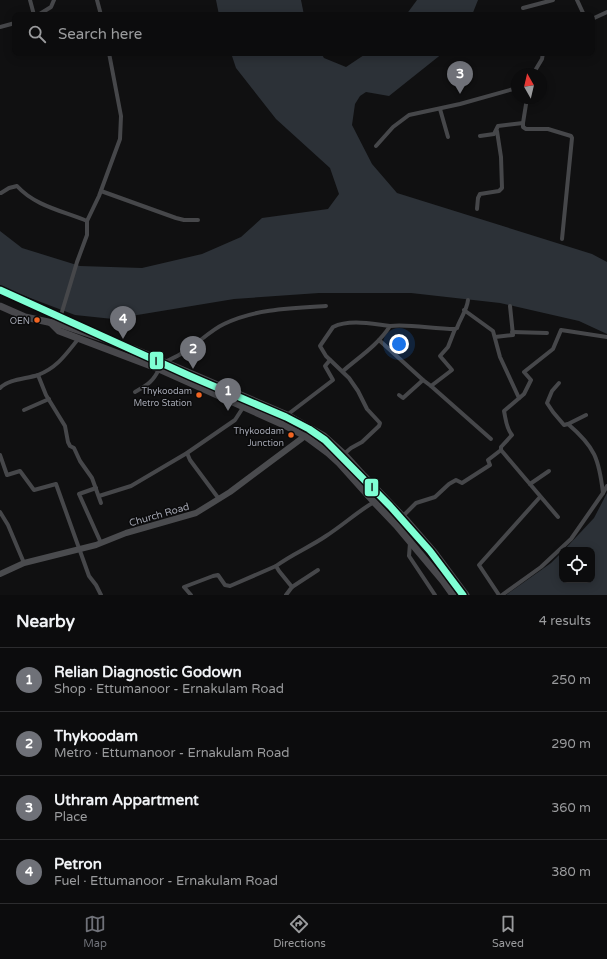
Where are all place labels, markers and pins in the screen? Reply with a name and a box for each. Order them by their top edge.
pin: 3 [447,61,473,94]
pin: 4 [110,306,136,339]
marker: OEN [32,315,42,325]
place label: OEN [10,316,30,327]
pin: 2 [180,336,206,369]
pin: 1 [215,378,241,411]
place label: Thykoodam Metro Station [133,386,192,409]
marker: Thykoodam Metro Station [194,390,204,400]
place label: Thykoodam Junction [234,426,284,449]
marker: Thykoodam Junction [286,430,296,440]

